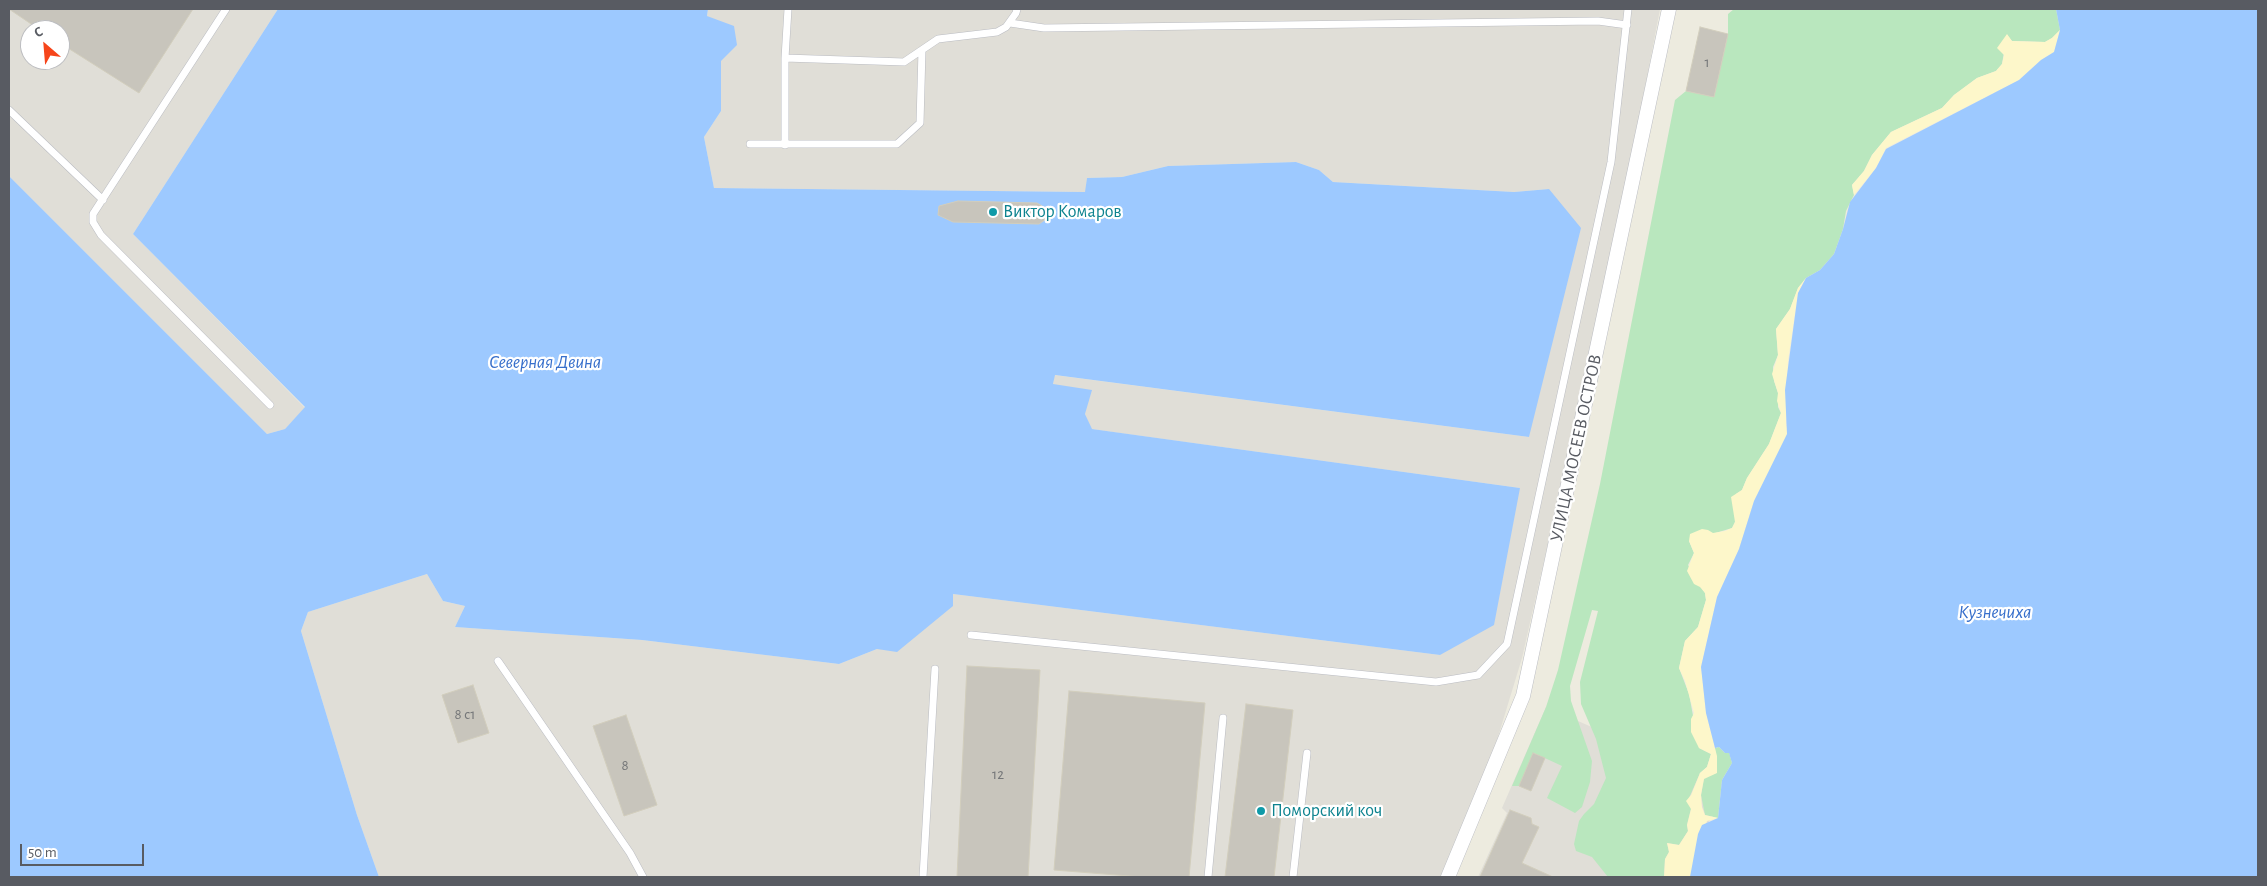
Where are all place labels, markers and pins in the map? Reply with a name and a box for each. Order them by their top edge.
place label: Виктор Комаров [1003,201,1122,223]
marker: Виктор Комаров [987,206,999,218]
place label: Поморский коч [1271,800,1382,822]
marker: Поморский коч [1255,805,1267,817]

